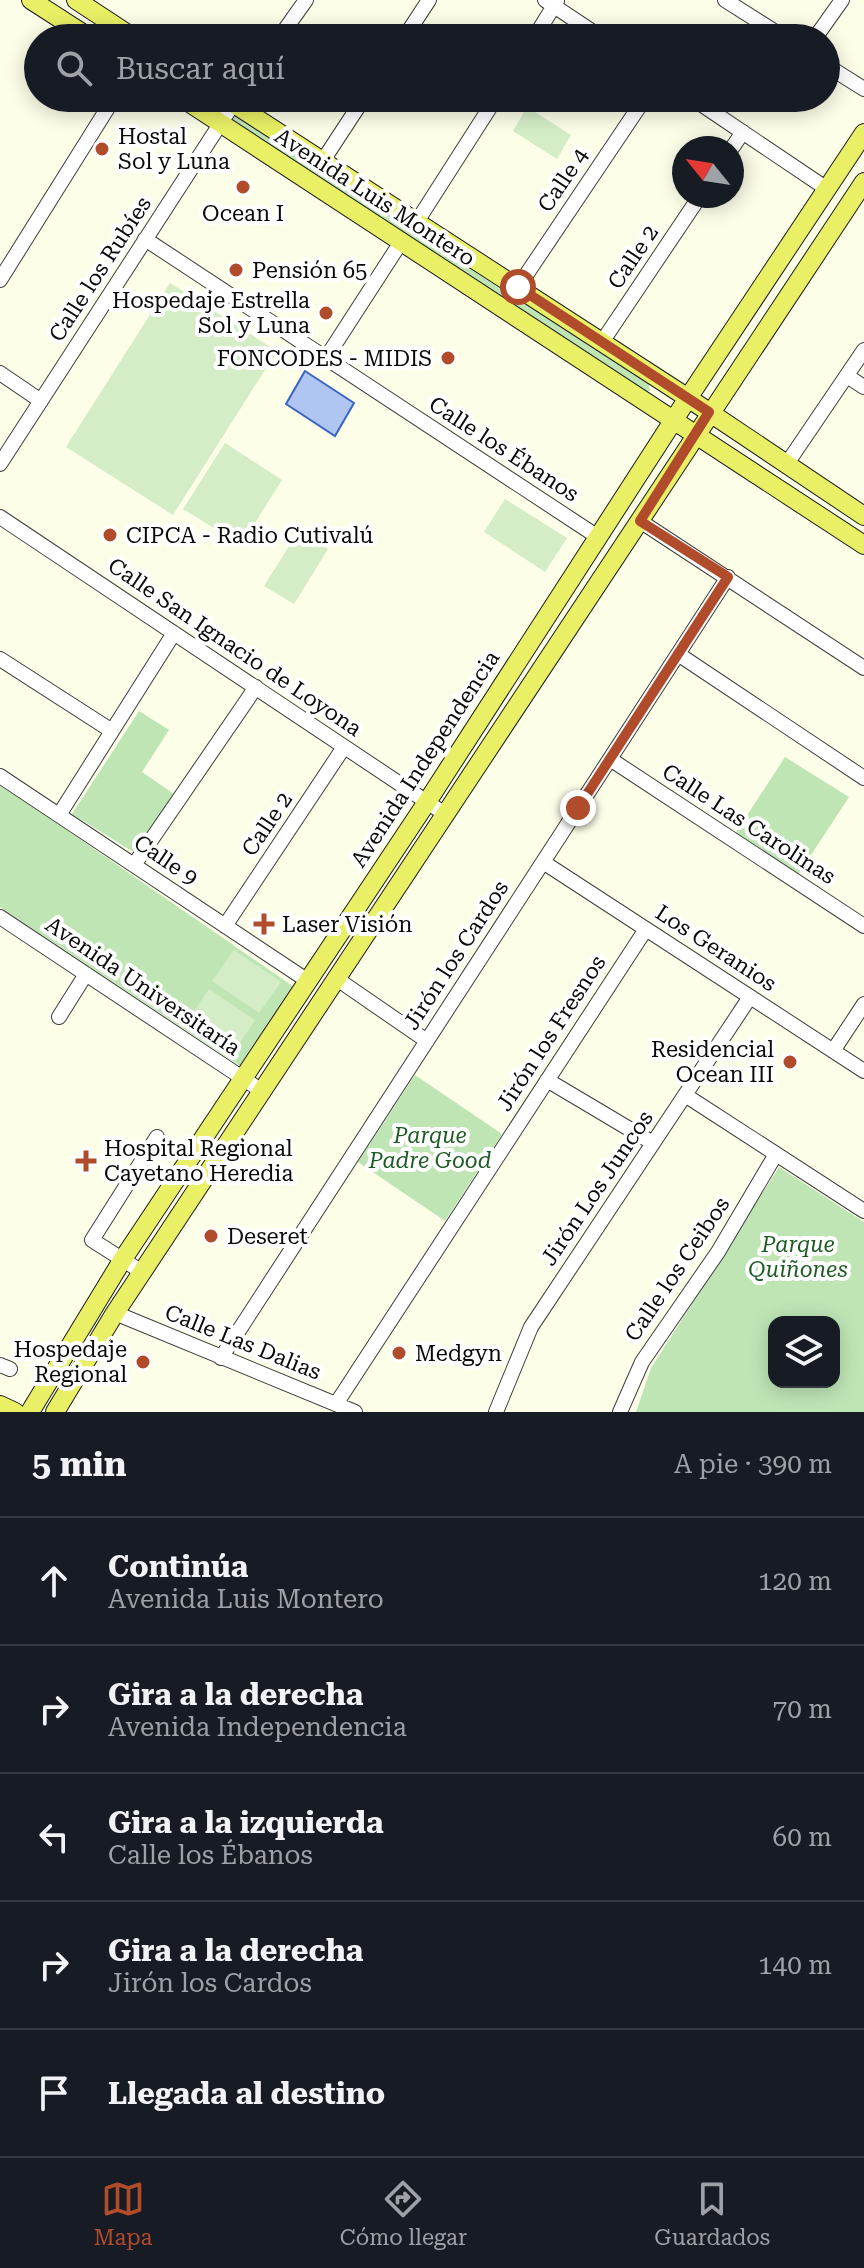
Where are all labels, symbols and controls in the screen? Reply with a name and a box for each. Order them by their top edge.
search box [24,24,840,112]
icon: search [52,46,96,90]
text: Buscar aquí [116,51,285,86]
street label: Avenida Luis Montero [270,123,480,271]
place label: Hostal Sol y Luna [118,124,230,174]
north arrow [672,136,744,208]
marker: Hostal Sol y Luna [93,140,111,158]
street label: Calle 4 [533,143,594,217]
marker: Ocean I [234,178,252,196]
street label: Calle los Rubíes [44,192,156,346]
place label: Ocean I [202,201,284,226]
street label: Calle 2 [603,220,663,294]
place label: Pensión 65 [252,258,367,283]
marker: Pensión 65 [227,261,245,279]
route start [500,269,536,305]
place label: Hospedaje Estrella Sol y Luna [112,288,310,338]
marker: Hospedaje Estrella Sol y Luna [317,304,335,322]
place label: FONCODES - MIDIS [217,346,432,371]
marker: FONCODES - MIDIS [439,349,457,367]
street label: Calle los Ébanos [424,390,584,507]
place label: CIPCA - Radio Cutivalú [126,523,373,548]
marker: CIPCA - Radio Cutivalú [101,526,119,544]
street label: Calle San Ignacio de Loyona [104,553,366,741]
street label: Avenida Independencia [346,646,504,872]
street label: Calle Las Carolinas [658,759,840,889]
street label: Calle 2 [237,787,297,861]
route end [560,790,596,826]
street label: Calle 9 [129,830,203,890]
street label: Jirón los Cardos [399,876,513,1034]
street label: Los Geranios [651,900,781,996]
street label: Avenida Universitaría [41,912,245,1060]
place label: Laser Visión [282,912,412,937]
marker: Laser Visión [253,913,275,935]
street label: Jirón los Fresnos [491,951,611,1115]
place label: Residencial Ocean III [651,1037,774,1087]
marker: Residencial Ocean III [781,1053,799,1071]
street label: Jirón Los Juncos [536,1106,658,1270]
park label: Parque Padre Good [368,1123,492,1173]
place label: Hospital Regional Cayetano Heredia [104,1136,293,1186]
marker: Hospital Regional Cayetano Heredia [75,1150,97,1172]
street label: Calle los Ceibos [620,1192,734,1346]
place label: Deseret [227,1224,308,1249]
marker: Deseret [202,1227,220,1245]
park label: Parque Quiñones [748,1232,848,1282]
street label: Calle Las Dalias [161,1299,325,1385]
map controls [768,1316,840,1388]
button: layers [768,1316,840,1388]
place label: Hospedaje Regional [14,1337,127,1387]
place label: Medgyn [415,1341,502,1366]
marker: Medgyn [390,1344,408,1362]
marker: Hospedaje Regional [134,1353,152,1371]
text: 5 min [32,1444,127,1484]
text: A pie · 390 m [674,1449,832,1479]
text: Continúa [108,1549,248,1584]
icon: ahead [32,1559,76,1603]
text: 120 m [758,1566,832,1596]
text: Avenida Luis Montero [108,1584,384,1614]
text: Gira a la derecha [108,1677,363,1712]
icon: right [32,1687,76,1731]
text: 70 m [773,1694,832,1724]
text: Avenida Independencia [108,1712,407,1742]
text: Gira a la izquierda [108,1805,384,1840]
icon: left [32,1815,76,1859]
text: 60 m [773,1822,832,1852]
text: Calle los Ébanos [108,1840,313,1870]
text: Gira a la derecha [108,1933,363,1968]
icon: right [32,1943,76,1987]
text: 140 m [758,1950,832,1980]
text: Jirón los Cardos [108,1968,312,1998]
icon: arrive [32,2071,76,2115]
text: Llegada al destino [108,2076,385,2111]
tab: Mapa [94,2177,152,2250]
tab: Cómo llegar [340,2177,467,2250]
tab: Guardados [654,2177,770,2250]

